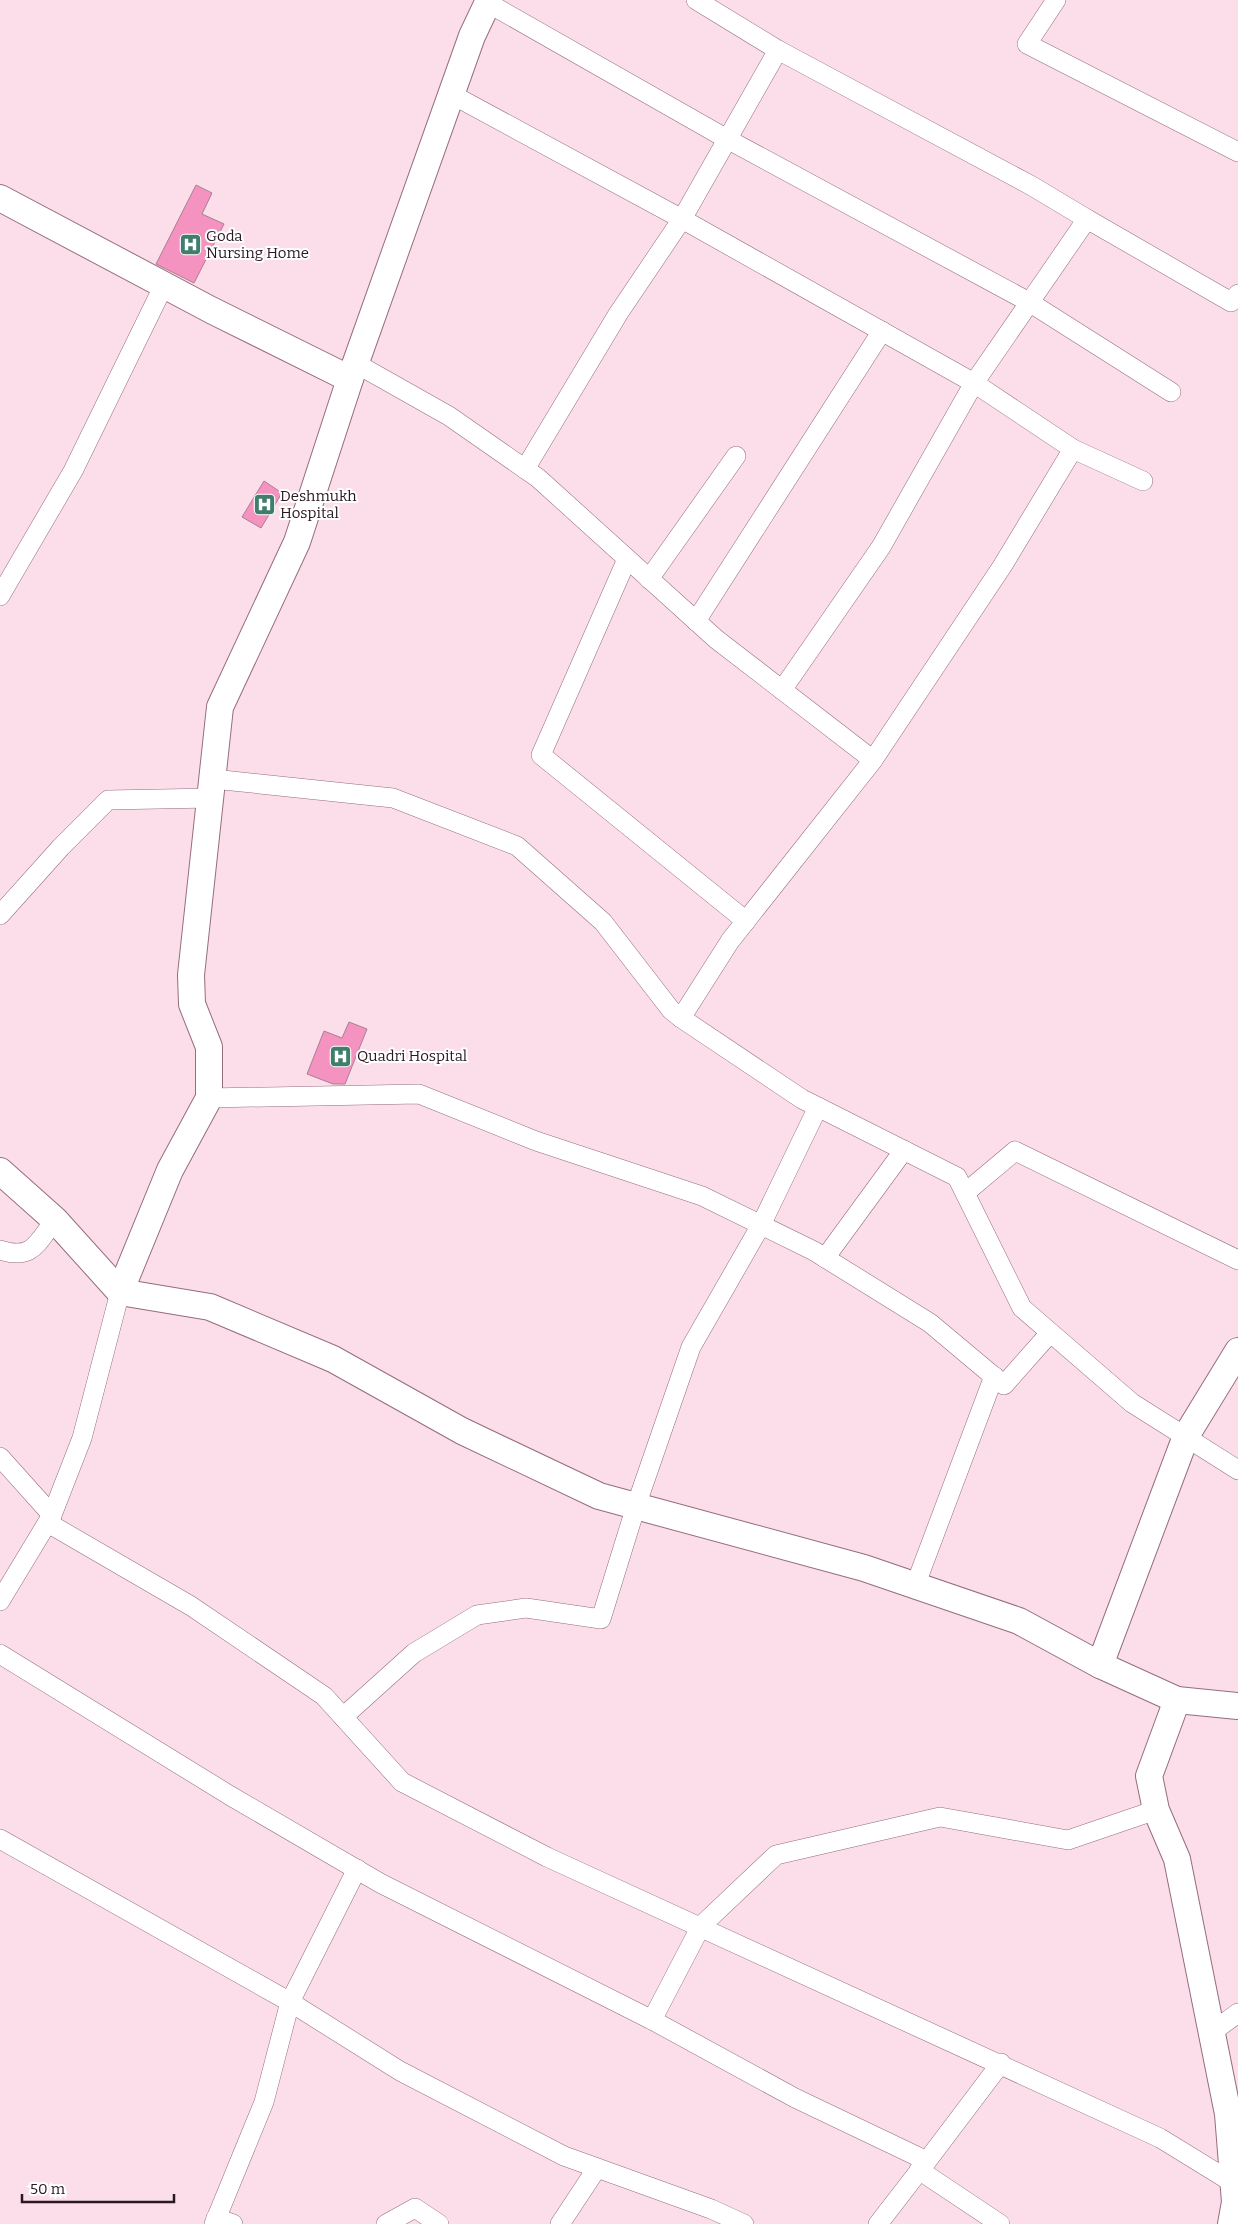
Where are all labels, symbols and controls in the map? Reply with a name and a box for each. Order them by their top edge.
place label: Goda Nursing Home [206,227,309,262]
hospital icon: Goda Nursing Home [178,233,202,257]
place label: Deshmukh Hospital [280,487,357,522]
hospital icon: Deshmukh Hospital [252,493,276,517]
hospital icon: Quadri Hospital [329,1044,353,1068]
place label: Quadri Hospital [357,1047,467,1065]
scale bar [22,2172,175,2204]
text: 50 m [30,2180,66,2198]

